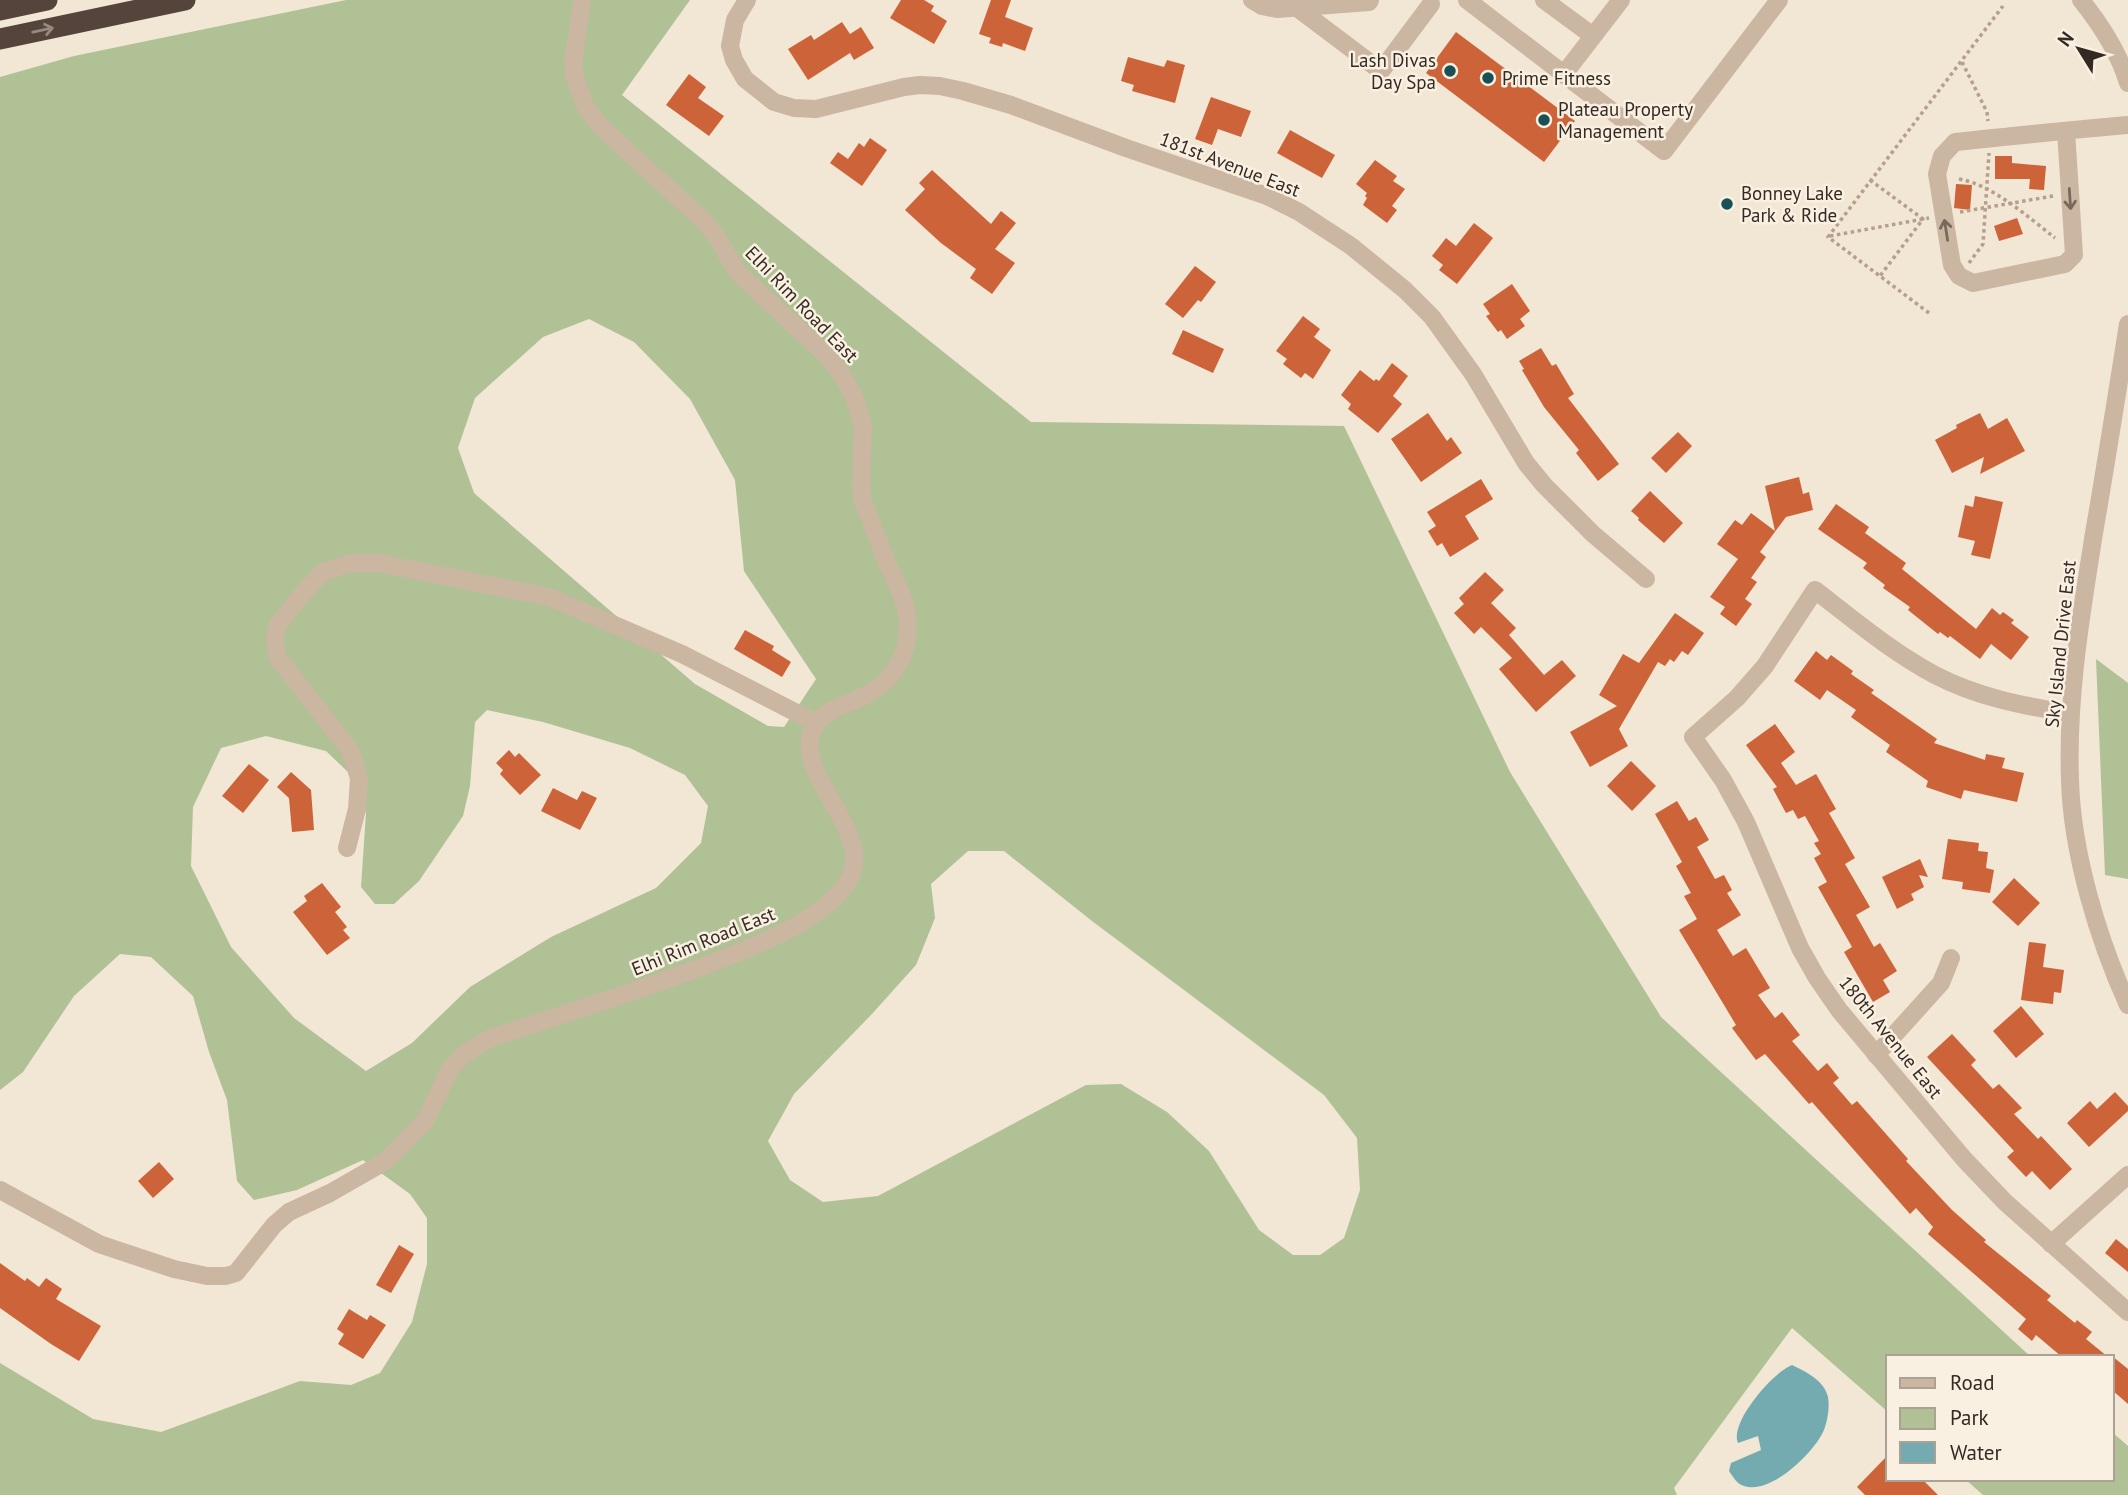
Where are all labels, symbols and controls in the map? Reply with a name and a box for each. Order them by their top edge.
north arrow [2044,14,2114,84]
one-way arrow [31,23,54,36]
text: N [2052,27,2079,51]
place label: Lash Divas Day Spa [1350,48,1436,94]
marker: Lash Divas Day Spa [1442,63,1458,79]
place label: Prime Fitness [1502,66,1611,90]
marker: Prime Fitness [1480,70,1496,86]
place label: Plateau Property Management [1558,97,1693,143]
marker: Plateau Property Management [1536,112,1552,128]
street label: 181st Avenue East [1156,126,1304,202]
place label: Bonney Lake Park & Ride [1741,181,1843,227]
one-way arrow [2064,187,2077,210]
marker: Bonney Lake Park & Ride [1719,196,1735,212]
one-way arrow [1939,219,1952,242]
street label: Elhi Rim Road East [740,241,864,368]
street label: Sky Island Drive East [2039,559,2081,729]
street label: Elhi Rim Road East [628,901,779,981]
street label: 180th Avenue East [1834,971,1948,1104]
legend [1886,1355,2114,1481]
text: Road [1950,1369,1994,1396]
text: Park [1950,1404,1989,1431]
text: Water [1950,1439,2002,1466]

